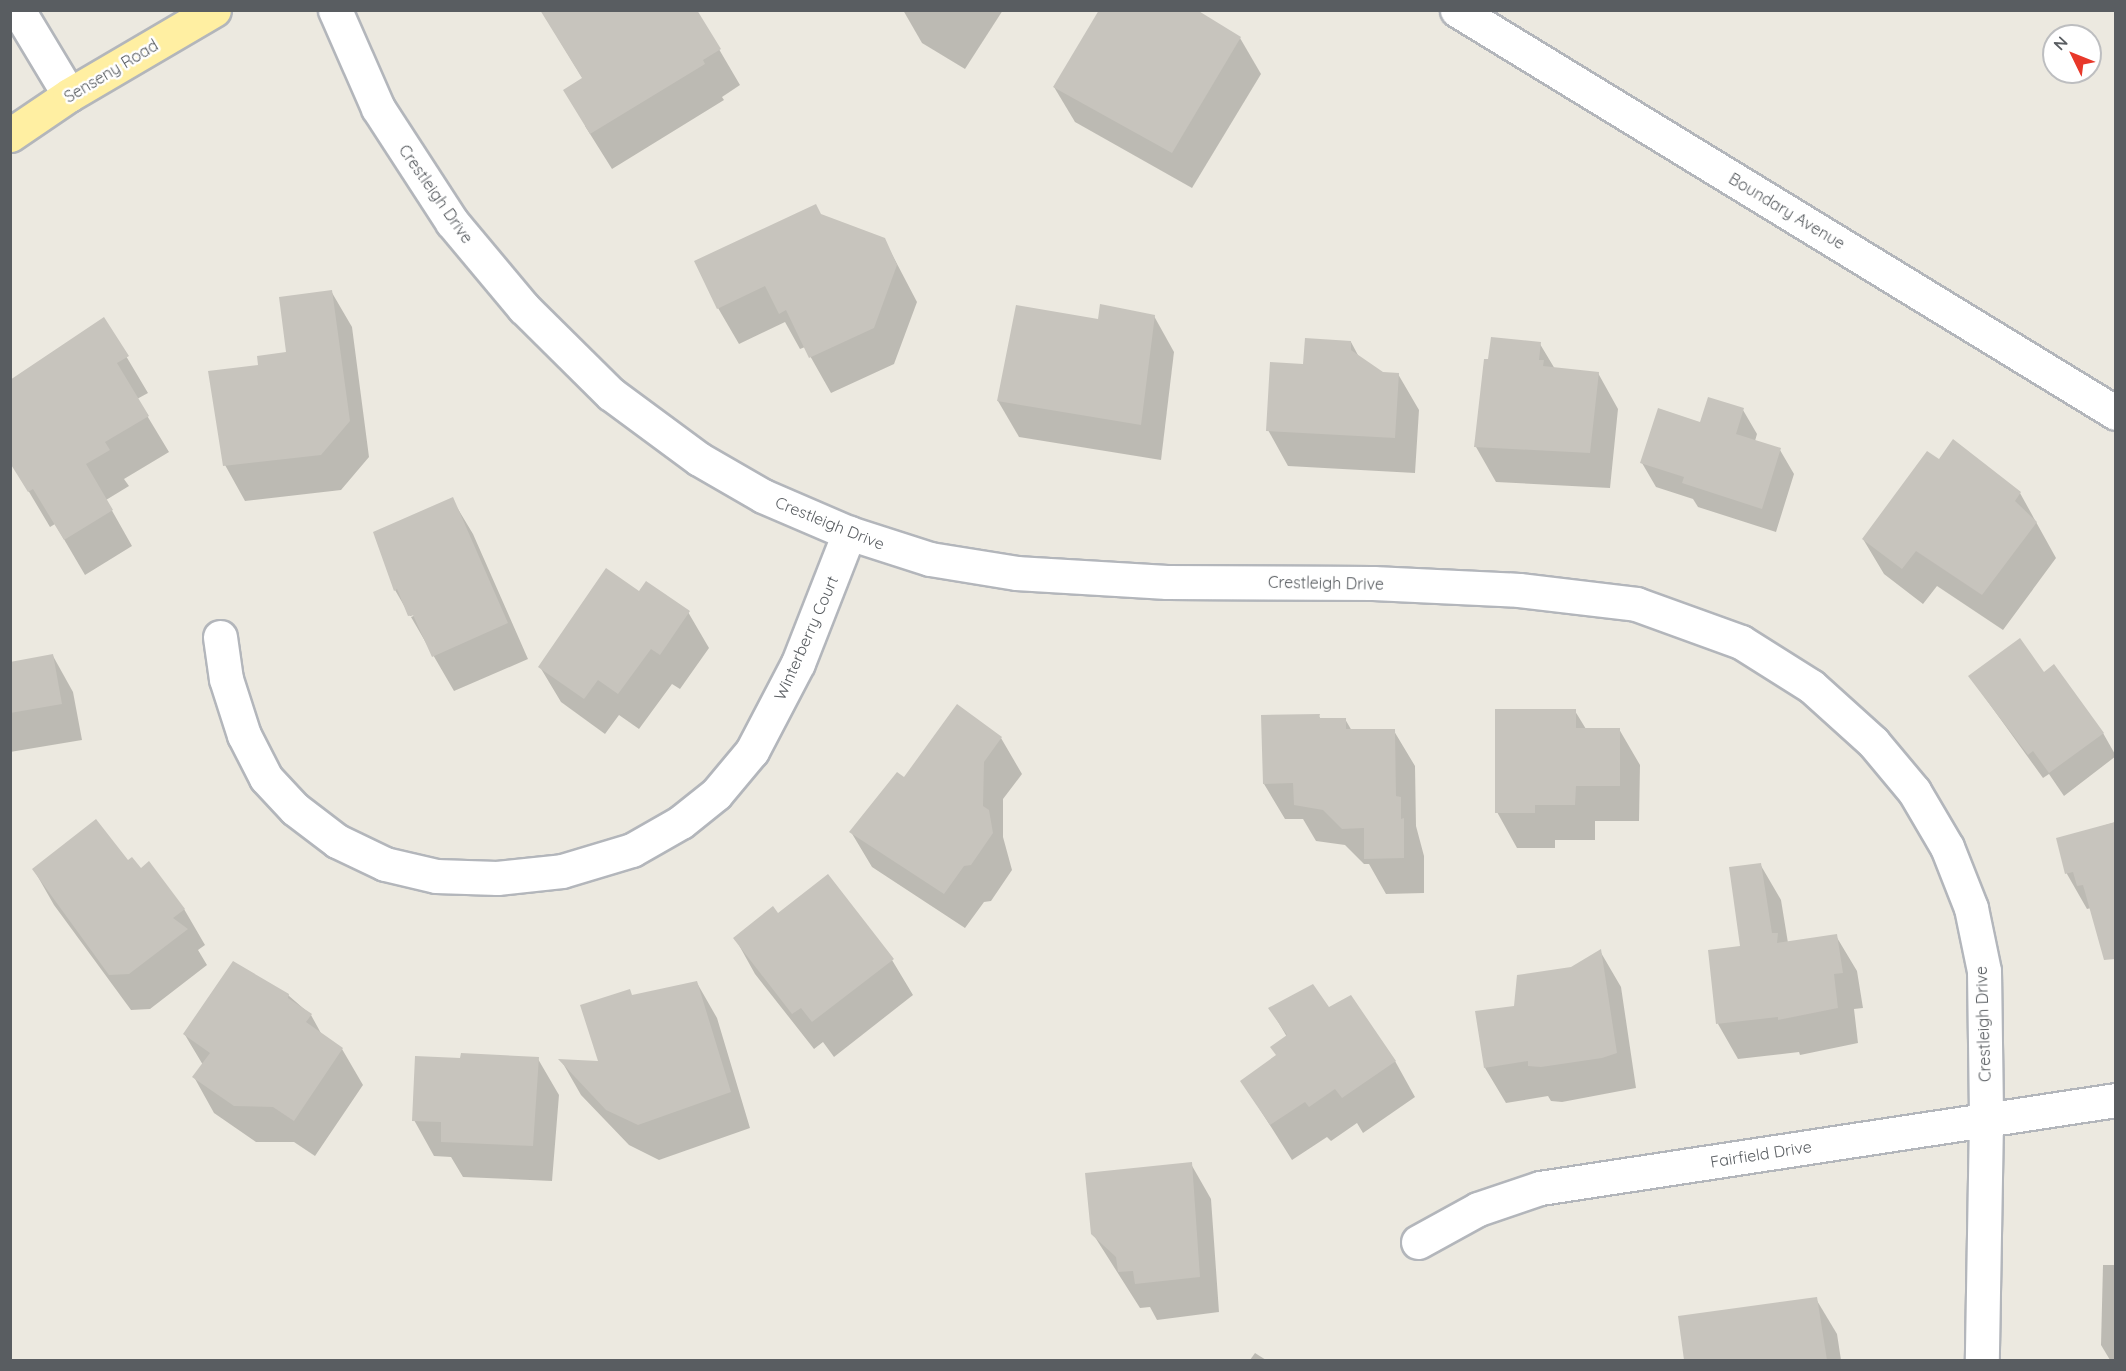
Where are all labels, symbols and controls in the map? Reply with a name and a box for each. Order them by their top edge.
north arrow [2042,24,2102,84]
text: N [2049,32,2072,54]
street label: Senseny Road [61,35,161,107]
street label: Crestleigh Drive [395,141,477,247]
street label: Boundary Avenue [1725,169,1849,253]
street label: Crestleigh Drive [773,492,887,554]
street label: Crestleigh Drive [1268,572,1384,594]
street label: Winterberry Court [770,573,842,703]
street label: Crestleigh Drive [1971,966,1995,1082]
street label: Fairfield Drive [1709,1137,1813,1171]

